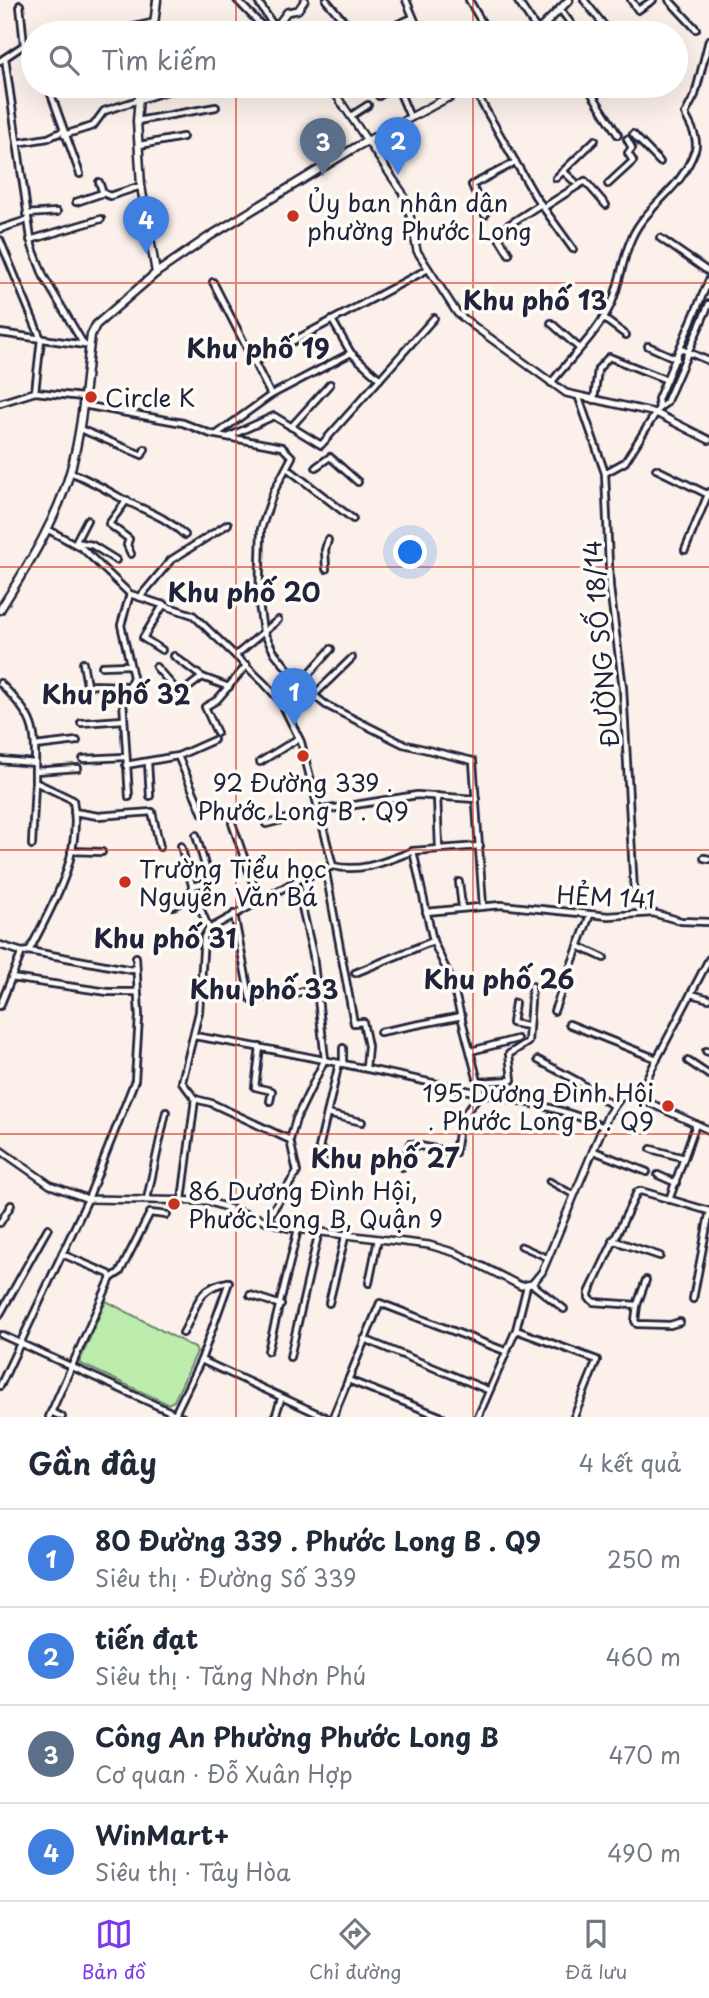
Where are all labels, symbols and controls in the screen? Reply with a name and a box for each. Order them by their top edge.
search box [21,21,688,98]
text: Tìm kiếm [101,40,217,79]
icon: search [45,41,83,79]
pin: 2 [375,117,421,175]
pin: 3 [300,118,346,176]
place label: Ủy ban nhân dân phường Phước Long [307,184,532,248]
pin: 4 [123,196,169,254]
marker: Ủy ban nhân dân phường Phước Long [285,208,301,224]
district label: Khu phố 13 [463,280,607,319]
district label: Khu phố 19 [186,328,330,367]
place label: Circle K [105,379,195,415]
marker: Circle K [83,389,99,405]
your location [393,535,427,569]
street label: ĐƯỜNG SỐ 18/14 [573,539,627,749]
district label: Khu phố 20 [168,572,321,611]
pin: 1 [271,668,317,726]
district label: Khu phố 32 [42,674,190,713]
marker: 92 Đường 339 . Phước Long B . Q9 [295,748,311,764]
place label: 92 Đường 339 . Phước Long B . Q9 [197,764,409,828]
place label: Trường Tiểu học Nguyễn Văn Bá [139,850,326,914]
marker: Trường Tiểu học Nguyễn Văn Bá [117,874,133,890]
street label: HẺM 141 [556,875,656,917]
district label: Khu phố 31 [93,918,237,957]
district label: Khu phố 26 [423,959,575,998]
district label: Khu phố 33 [189,969,339,1008]
place label: 195 Dương Đình Hội . Phước Long B . Q9 [423,1074,654,1138]
marker: 195 Dương Đình Hội . Phước Long B . Q9 [660,1098,676,1114]
district label: Khu phố 27 [311,1138,459,1177]
place label: 86 Dương Đình Hội, Phước Long B, Quận 9 [188,1172,443,1236]
marker: 86 Dương Đình Hội, Phước Long B, Quận 9 [166,1196,182,1212]
text: Gần đây [28,1440,157,1485]
text: 4 kết quả [579,1445,681,1480]
text: 80 Đường 339 . Phước Long B . Q9 [95,1521,541,1560]
text: 1 [46,1541,57,1576]
text: 250 m [607,1541,681,1576]
text: Siêu thị · Đường Số 339 [95,1560,357,1595]
text: tiến đạt [95,1619,198,1658]
text: 2 [43,1639,59,1674]
text: 460 m [606,1639,681,1674]
text: Siêu thị · Tăng Nhơn Phú [95,1658,366,1693]
text: Công An Phường Phước Long B [95,1717,499,1756]
text: 3 [43,1737,59,1772]
text: 470 m [608,1737,681,1772]
text: Cơ quan · Đỗ Xuân Hợp [95,1756,353,1791]
text: WinMart+ [95,1815,230,1854]
text: 4 [43,1835,59,1870]
text: 490 m [607,1835,681,1870]
text: Siêu thị · Tây Hòa [95,1854,290,1889]
tab: Bản đồ [82,1915,145,1985]
tab: Chỉ đường [309,1915,401,1985]
tab: Đã lưu [565,1915,627,1985]

